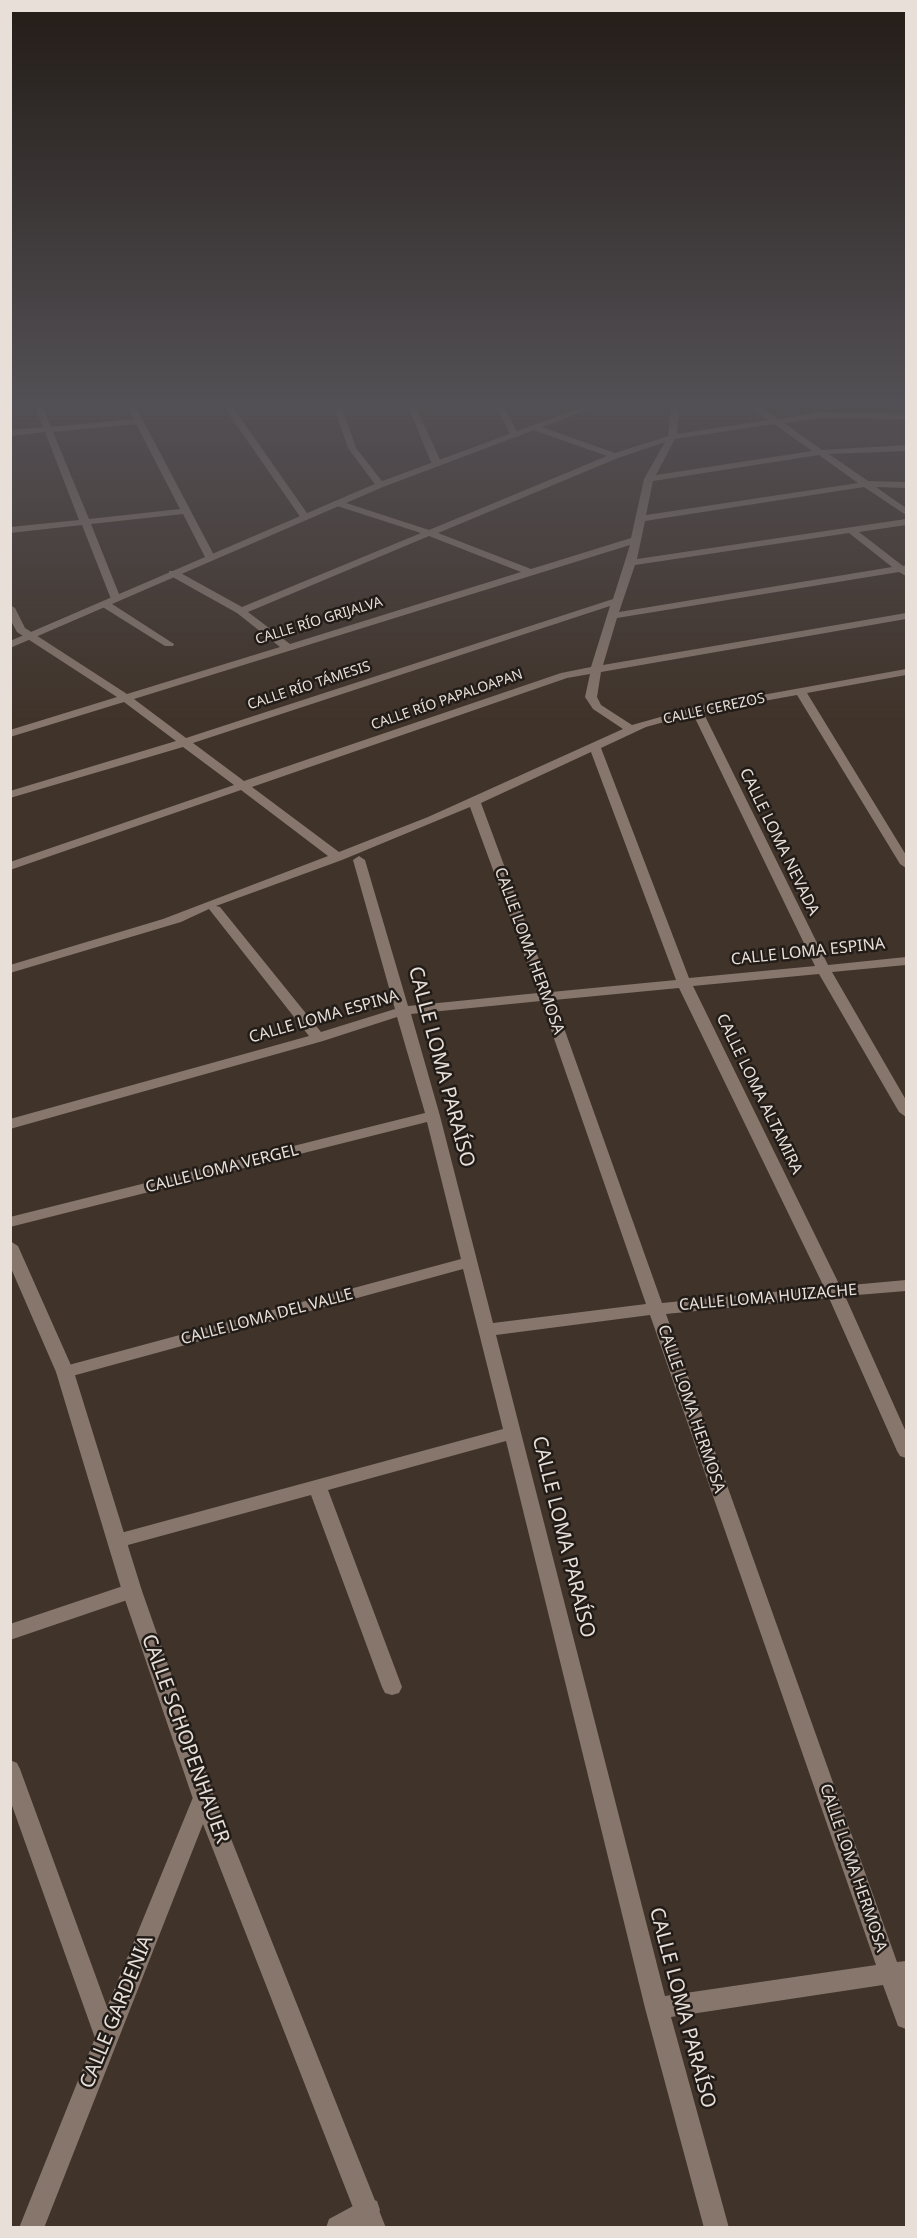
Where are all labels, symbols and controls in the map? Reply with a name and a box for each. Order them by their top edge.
street label: CALLE RÍO GRIJALVA [253,594,385,648]
street label: CALLE RÍO TÁMESIS [245,658,373,714]
street label: CALLE RÍO PAPALOAPAN [369,666,525,734]
street label: CALLE CEREZOS [662,690,766,728]
street label: CALLE LOMA NEVADA [735,765,823,919]
street label: CALLE LOMA HERMOSA [490,865,568,1037]
street label: CALLE LOMA ESPINA [730,934,886,970]
street label: CALLE LOMA PARAÍSO [403,964,479,1170]
street label: CALLE LOMA ESPINA [247,986,401,1048]
street label: CALLE LOMA ALTAMIRA [712,1011,806,1177]
street label: CALLE LOMA VERGEL [144,1141,300,1197]
street label: CALLE LOMA HUIZACHE [678,1281,858,1315]
street label: CALLE LOMA DEL VALLE [179,1285,355,1349]
street label: CALLE LOMA HERMOSA [653,1323,729,1495]
street label: CALLE LOMA PARAÍSO [526,1434,600,1640]
street label: CALLE SCHOPENHAUER [136,1631,234,1847]
street label: CALLE LOMA HERMOSA [815,1782,891,1954]
street label: CALLE LOMA PARAÍSO [644,1905,720,2111]
street label: CALLE GARDENIA [75,1932,159,2092]

